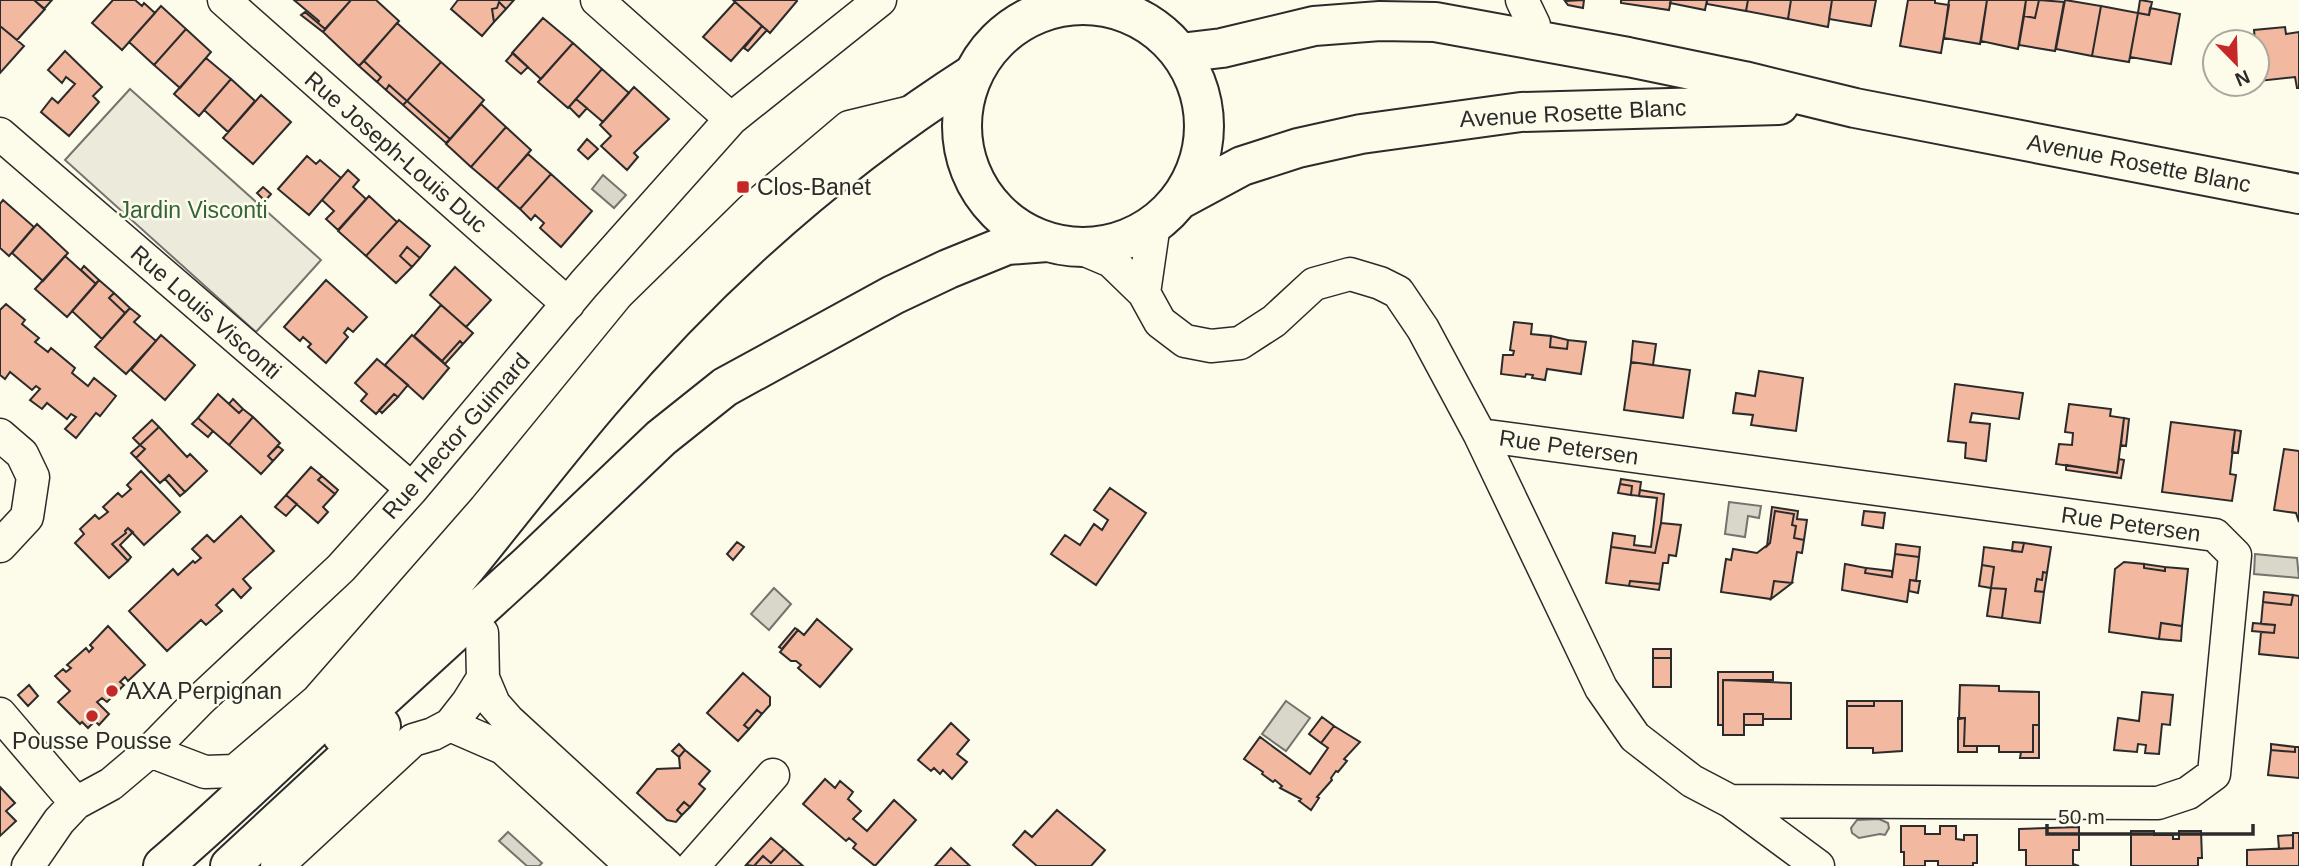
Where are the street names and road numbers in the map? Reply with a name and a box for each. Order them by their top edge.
street label: Rue Joseph-Louis Duc [300,66,492,238]
street label: Avenue Rosette Blanc [1459,94,1687,132]
street label: Avenue Rosette Blanc [2025,129,2253,197]
street label: Rue Louis Visconti [126,240,286,384]
street label: Rue Hector Guimard [377,348,535,524]
street label: Rue Petersen [1498,424,1640,470]
street label: Rue Petersen [2060,501,2202,547]

